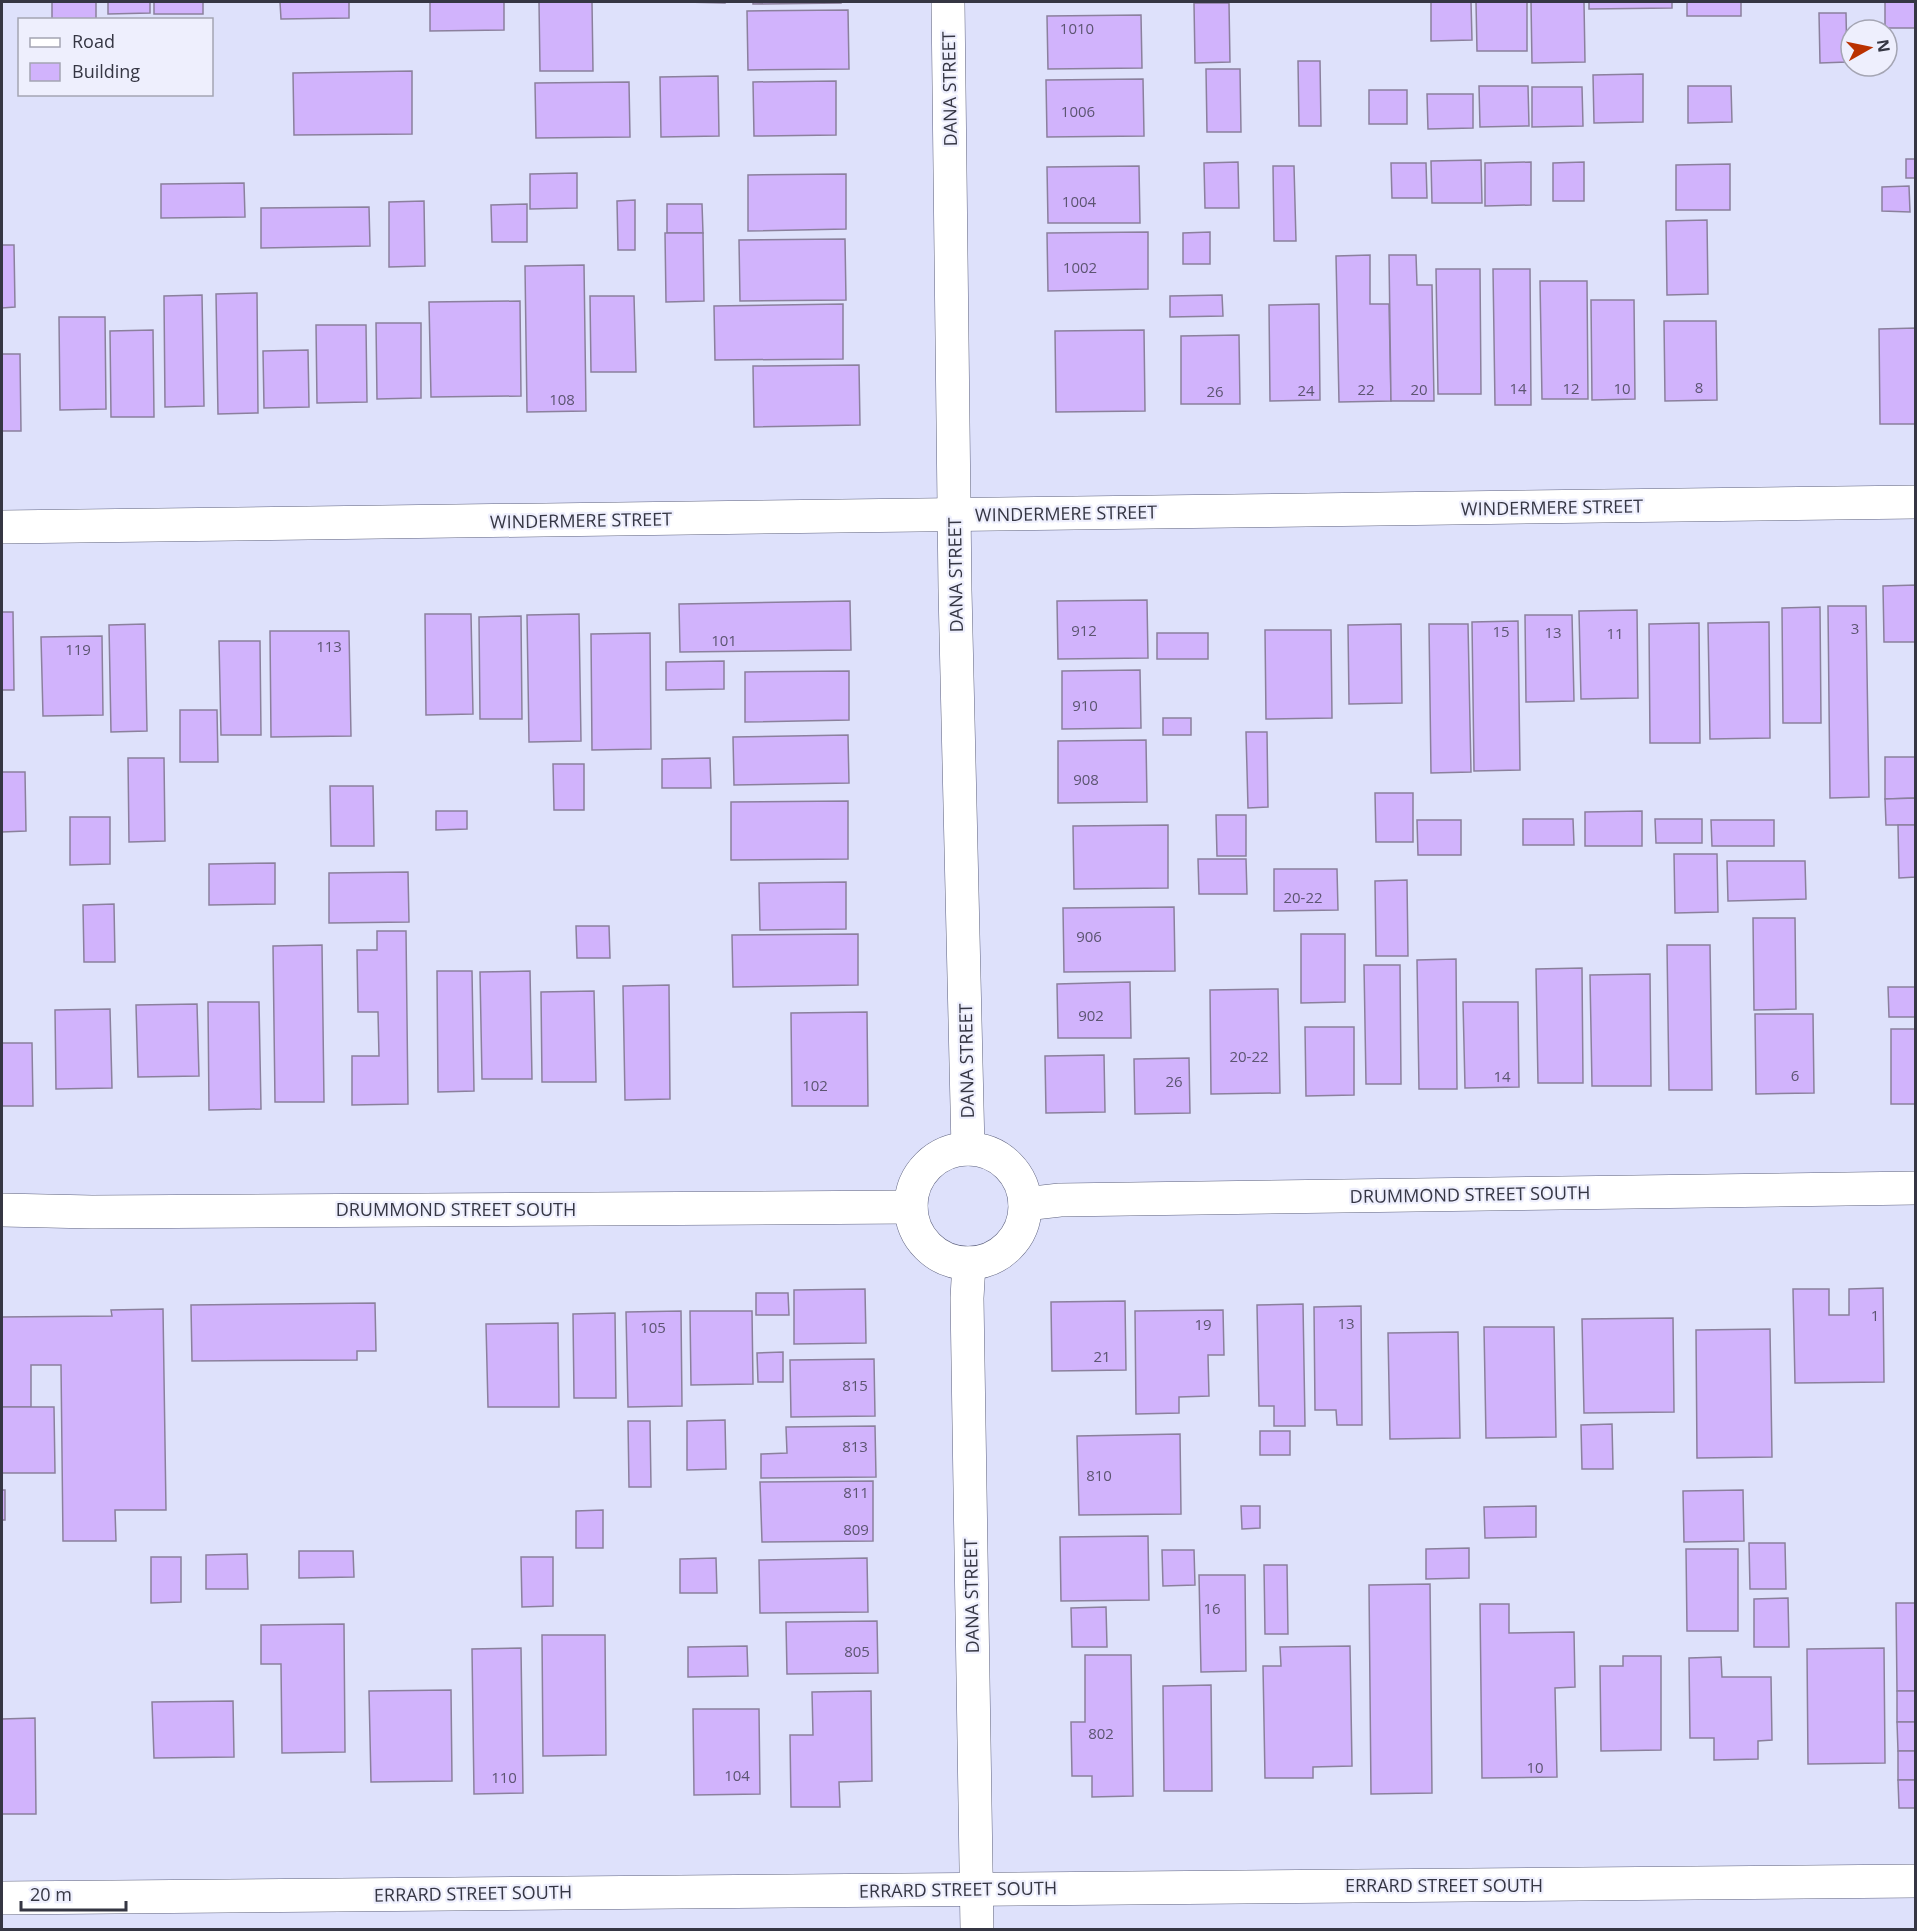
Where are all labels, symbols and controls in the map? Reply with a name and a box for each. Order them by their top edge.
legend [18,18,213,96]
house number: 1010 [1060,18,1094,38]
north arrow [1839,18,1899,78]
text: Road [72,29,115,53]
street label: DANA STREET [936,31,962,147]
text: N [1872,38,1896,54]
text: Building [72,59,140,83]
house number: 1006 [1061,101,1095,121]
house number: 1004 [1062,191,1097,211]
house number: 1002 [1063,257,1097,277]
house number: 8 [1695,377,1703,397]
house number: 14 [1509,378,1527,398]
house number: 12 [1562,378,1580,398]
house number: 10 [1613,378,1631,398]
house number: 22 [1357,379,1375,399]
house number: 20 [1410,379,1428,399]
house number: 24 [1297,380,1315,400]
house number: 26 [1206,381,1224,401]
house number: 108 [549,389,575,409]
street label: WINDERMERE STREET [1461,493,1643,521]
street label: WINDERMERE STREET [975,499,1157,527]
street label: WINDERMERE STREET [490,506,672,534]
street label: DANA STREET [942,517,968,633]
house number: 3 [1851,618,1859,638]
house number: 912 [1071,620,1097,640]
house number: 15 [1492,621,1510,641]
house number: 13 [1544,622,1562,642]
house number: 11 [1606,623,1624,643]
house number: 101 [711,630,737,650]
house number: 113 [316,636,342,656]
house number: 119 [65,639,91,659]
house number: 910 [1072,695,1098,715]
house number: 908 [1073,769,1099,789]
house number: 20-22 [1283,887,1323,907]
house number: 906 [1076,926,1102,946]
street label: DANA STREET [953,1003,979,1119]
house number: 902 [1078,1005,1104,1025]
house number: 20-22 [1229,1046,1269,1066]
house number: 6 [1791,1065,1799,1085]
house number: 14 [1493,1066,1511,1086]
house number: 26 [1165,1071,1183,1091]
house number: 102 [802,1075,828,1095]
street label: DRUMMOND STREET SOUTH [1349,1180,1591,1208]
street label: DRUMMOND STREET SOUTH [336,1197,576,1221]
house number: 1 [1871,1305,1879,1325]
house number: 13 [1337,1313,1355,1333]
house number: 19 [1194,1314,1212,1334]
house number: 105 [640,1317,666,1337]
house number: 21 [1093,1346,1111,1366]
house number: 815 [842,1375,868,1395]
house number: 813 [842,1436,868,1456]
house number: 810 [1086,1465,1112,1485]
house number: 811 [843,1482,869,1502]
house number: 809 [843,1519,869,1539]
street label: DANA STREET [958,1538,984,1654]
house number: 16 [1203,1598,1221,1618]
house number: 805 [844,1641,870,1661]
house number: 802 [1088,1723,1114,1743]
house number: 10 [1526,1757,1544,1777]
house number: 104 [724,1765,750,1785]
house number: 110 [491,1767,517,1787]
street label: ERRARD STREET SOUTH [1345,1873,1543,1897]
scale bar [21,1874,126,1912]
street label: ERRARD STREET SOUTH [859,1875,1057,1903]
street label: ERRARD STREET SOUTH [374,1879,572,1907]
text: 20 m [30,1882,72,1906]

